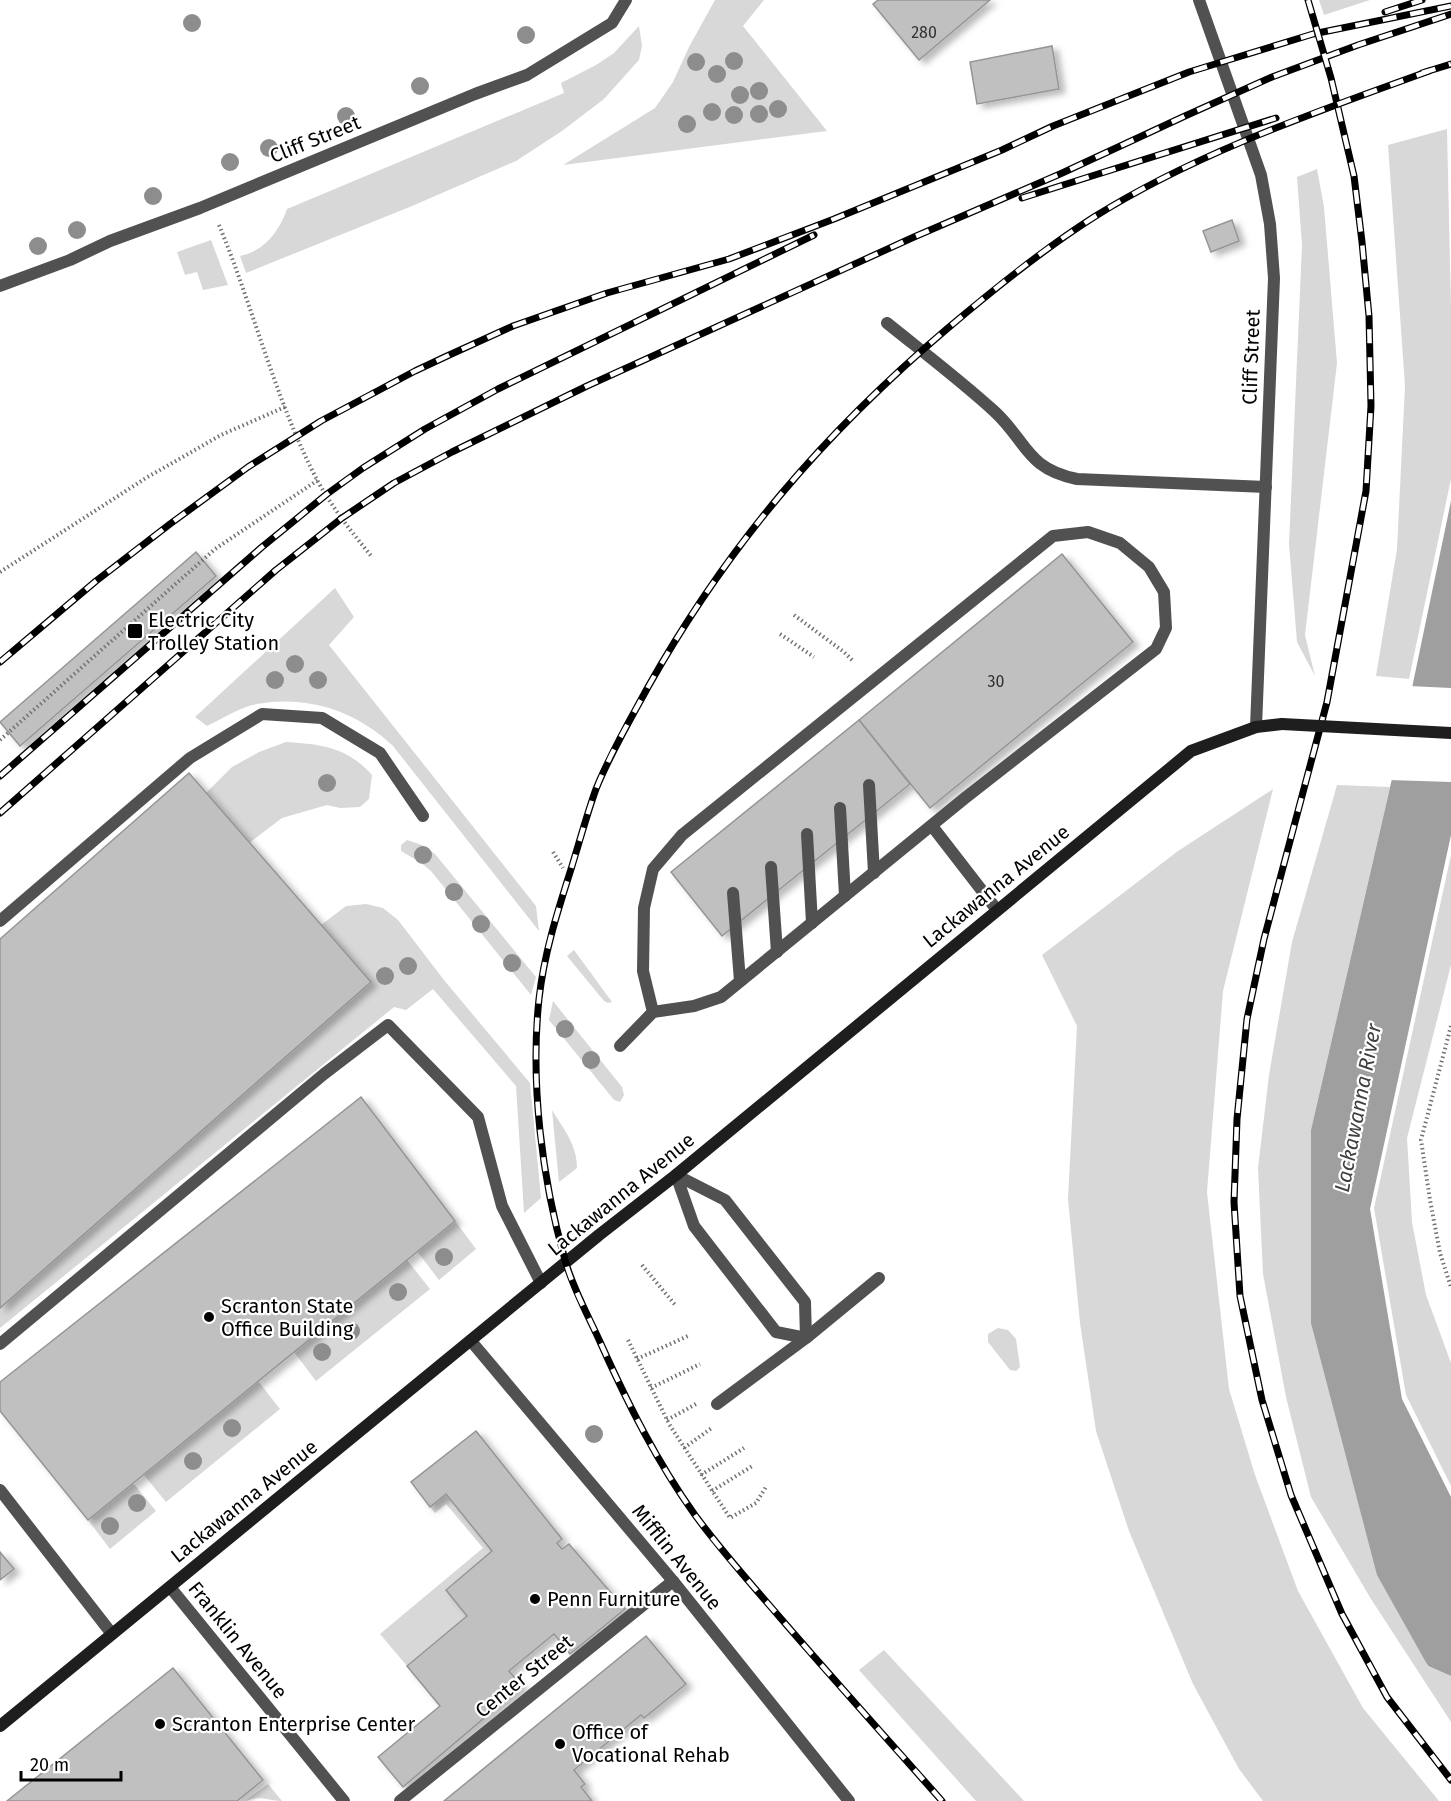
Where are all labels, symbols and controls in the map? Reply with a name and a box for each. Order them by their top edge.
house number: 280 [911,23,937,42]
street label: Cliff Street [266,110,364,168]
street label: Cliff Street [1237,308,1265,405]
place label: Electric City Trolley Station [148,608,279,655]
marker: Electric City Trolley Station [126,622,144,640]
house number: 30 [988,672,1005,691]
street label: Lackawanna Avenue [918,819,1074,953]
water label: Lackawanna River [1329,1021,1387,1194]
street label: Lackawanna Avenue [543,1127,699,1261]
place label: Scranton State Office Building [221,1294,354,1341]
marker: Scranton State Office Building [202,1310,216,1324]
street label: Lackawanna Avenue [166,1434,322,1568]
street label: Mifflin Avenue [627,1499,727,1615]
street label: Franklin Avenue [183,1577,293,1703]
place label: Penn Furniture [547,1587,680,1611]
marker: Penn Furniture [528,1592,542,1606]
street label: Center Street [470,1629,578,1723]
place label: Scranton Enterprise Center [172,1712,415,1736]
marker: Scranton Enterprise Center [153,1717,167,1731]
place label: Office of Vocational Rehab [572,1720,730,1767]
marker: Office of Vocational Rehab [553,1737,567,1751]
scale bar [21,1744,122,1782]
text: 20 m [30,1754,69,1776]

